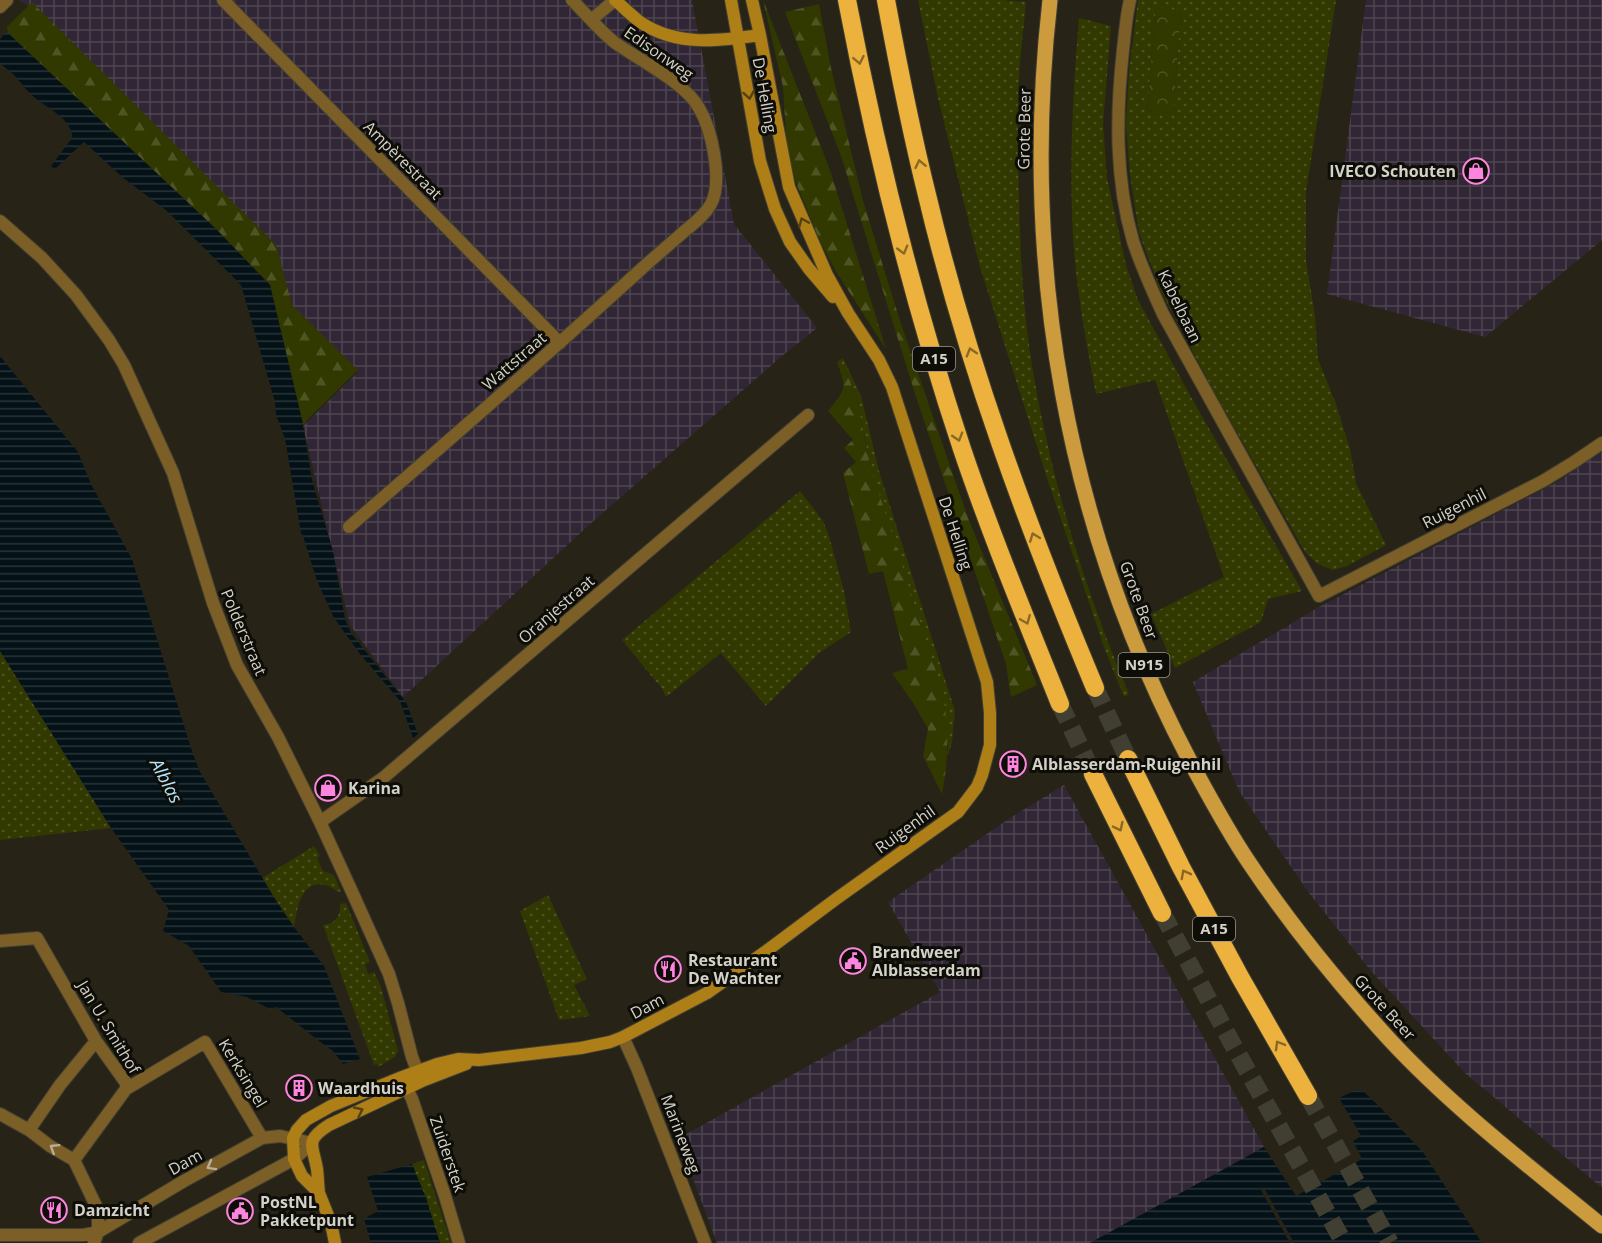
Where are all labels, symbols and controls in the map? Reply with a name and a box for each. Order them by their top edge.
street label: Edisonweg [620,21,698,85]
one-way arrow [852,55,865,65]
street label: De Helling [748,56,782,135]
street label: Grote Beer [1012,88,1036,170]
one-way arrow [742,90,755,100]
street label: Ampèrestraat [359,116,447,204]
shop icon: IVECO Schouten [1461,156,1491,186]
one-way arrow [914,159,927,169]
place label: IVECO Schouten [1329,160,1456,182]
one-way arrow [798,217,810,228]
one-way arrow [896,244,908,255]
street label: Kabelbaan [1153,266,1207,346]
street label: Wattstraat [477,327,551,395]
road number: A15 [913,347,955,371]
one-way arrow [966,347,978,358]
one-way arrow [951,431,963,442]
street label: Ruigenhil [1418,483,1490,533]
street label: De Helling [934,493,978,573]
one-way arrow [1029,532,1041,543]
street label: Grote Beer [1115,558,1163,642]
street label: Oranjestraat [513,570,599,648]
street label: Polderstraat [216,585,272,679]
one-way arrow [1019,614,1032,624]
road number: N915 [1118,653,1170,677]
building icon: Alblasserdam-Ruigenhil [998,749,1028,779]
water label: Alblas [144,752,189,807]
place label: Alblasserdam-Ruigenhil [1032,753,1221,775]
shop icon: Karina [313,773,343,803]
place label: Karina [348,777,401,799]
street label: Ruigenhil [871,800,939,858]
one-way arrow [1111,821,1123,832]
one-way arrow [1181,870,1192,881]
road number: A15 [1193,917,1235,941]
place label: Brandweer Alblasserdam [872,941,981,981]
public building icon: Brandweer Alblasserdam [838,946,868,976]
place label: Restaurant De Wachter [688,949,781,989]
restaurant icon: Restaurant De Wachter [653,954,683,984]
street label: Grote Beer [1350,969,1421,1045]
street label: Jan U. Smithof [71,974,146,1079]
street label: Dam [626,988,668,1024]
street label: Kerksingel [214,1034,272,1112]
one-way arrow [1274,1041,1286,1051]
building icon: Waardhuis [284,1073,314,1103]
place label: Waardhuis [318,1077,404,1099]
street label: Marineweg [656,1091,706,1177]
one-way arrow [352,1107,363,1119]
street label: Zuiderstek [425,1113,471,1196]
one-way arrow [50,1144,60,1156]
street label: Dam [164,1144,206,1180]
one-way arrow [207,1159,217,1170]
place label: PostNL Pakketpunt [260,1191,354,1231]
restaurant icon: Damzicht [39,1195,69,1225]
public building icon: PostNL Pakketpunt [225,1196,255,1226]
place label: Damzicht [74,1199,150,1221]

